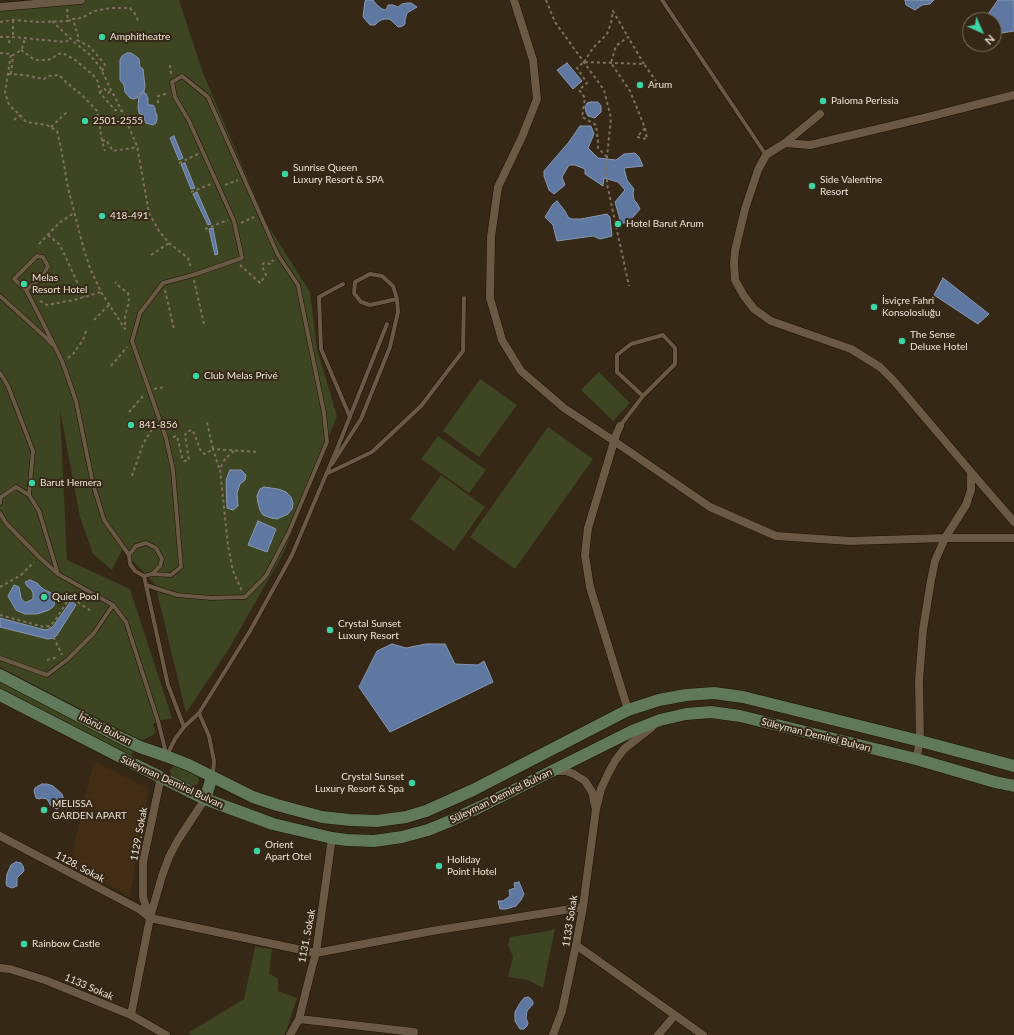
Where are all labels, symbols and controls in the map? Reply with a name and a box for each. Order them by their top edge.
north arrow [962,12,1002,52]
place label: Amphitheatre [110,31,170,43]
marker: Amphitheatre [97,32,107,42]
text: N [983,33,998,48]
place label: Arum [648,79,672,91]
marker: Arum [635,80,645,90]
place label: Paloma Perissia [831,95,899,107]
marker: Paloma Perissia [818,96,828,106]
place label: 2501-2555 [93,115,143,127]
marker: 2501-2555 [80,116,90,126]
place label: Sunrise Queen Luxury Resort & SPA [293,162,384,186]
marker: Sunrise Queen Luxury Resort & SPA [280,169,290,179]
place label: Side Valentine Resort [820,174,882,198]
marker: Side Valentine Resort [807,181,817,191]
place label: 418-491 [110,210,149,222]
marker: 418-491 [97,211,107,221]
place label: Hotel Barut Arum [626,218,704,230]
marker: Hotel Barut Arum [613,219,623,229]
place label: Melas Resort Hotel [32,272,87,296]
marker: Melas Resort Hotel [19,279,29,289]
place label: İsviçre Fahri Konsolosluğu [882,295,941,318]
marker: İsviçre Fahri Konsolosluğu [869,302,879,312]
place label: The Sense Deluxe Hotel [910,329,968,352]
marker: The Sense Deluxe Hotel [897,336,907,346]
place label: Club Melas Privé [204,370,278,382]
marker: Club Melas Privé [191,371,201,381]
place label: 841-856 [139,419,178,431]
marker: 841-856 [126,420,136,430]
place label: Barut Hemera [40,477,102,489]
marker: Barut Hemera [27,478,37,488]
place label: Quiet Pool [52,591,99,603]
marker: Quiet Pool [39,592,49,602]
place label: Crystal Sunset Luxury Resort [338,618,401,642]
marker: Crystal Sunset Luxury Resort [325,625,335,635]
street label: İnönü Bulvarı [76,710,134,748]
street label: Süleyman Demirel Bulvarı [760,716,872,754]
street label: Süleyman Demirel Bulvarı [119,753,225,811]
street label: Süleyman Demirel Bulvarı [448,766,554,826]
place label: Crystal Sunset Luxury Resort & Spa [315,771,404,794]
marker: Crystal Sunset Luxury Resort & Spa [407,778,417,788]
place label: MELISSA GARDEN APART [52,798,127,822]
marker: MELISSA GARDEN APART [39,805,49,815]
street label: 1129. Sokak [128,806,150,862]
place label: Orient Apart Otel [265,839,311,862]
marker: Orient Apart Otel [252,846,262,856]
street label: 1128. Sokak [53,849,107,885]
place label: Holiday Point Hotel [447,854,497,878]
marker: Holiday Point Hotel [434,861,444,871]
street label: 1133 Sokak [560,894,580,948]
street label: 1131. Sokak [296,908,318,964]
place label: Rainbow Castle [32,938,100,950]
marker: Rainbow Castle [19,939,29,949]
street label: 1133 Sokak [63,971,115,1003]

